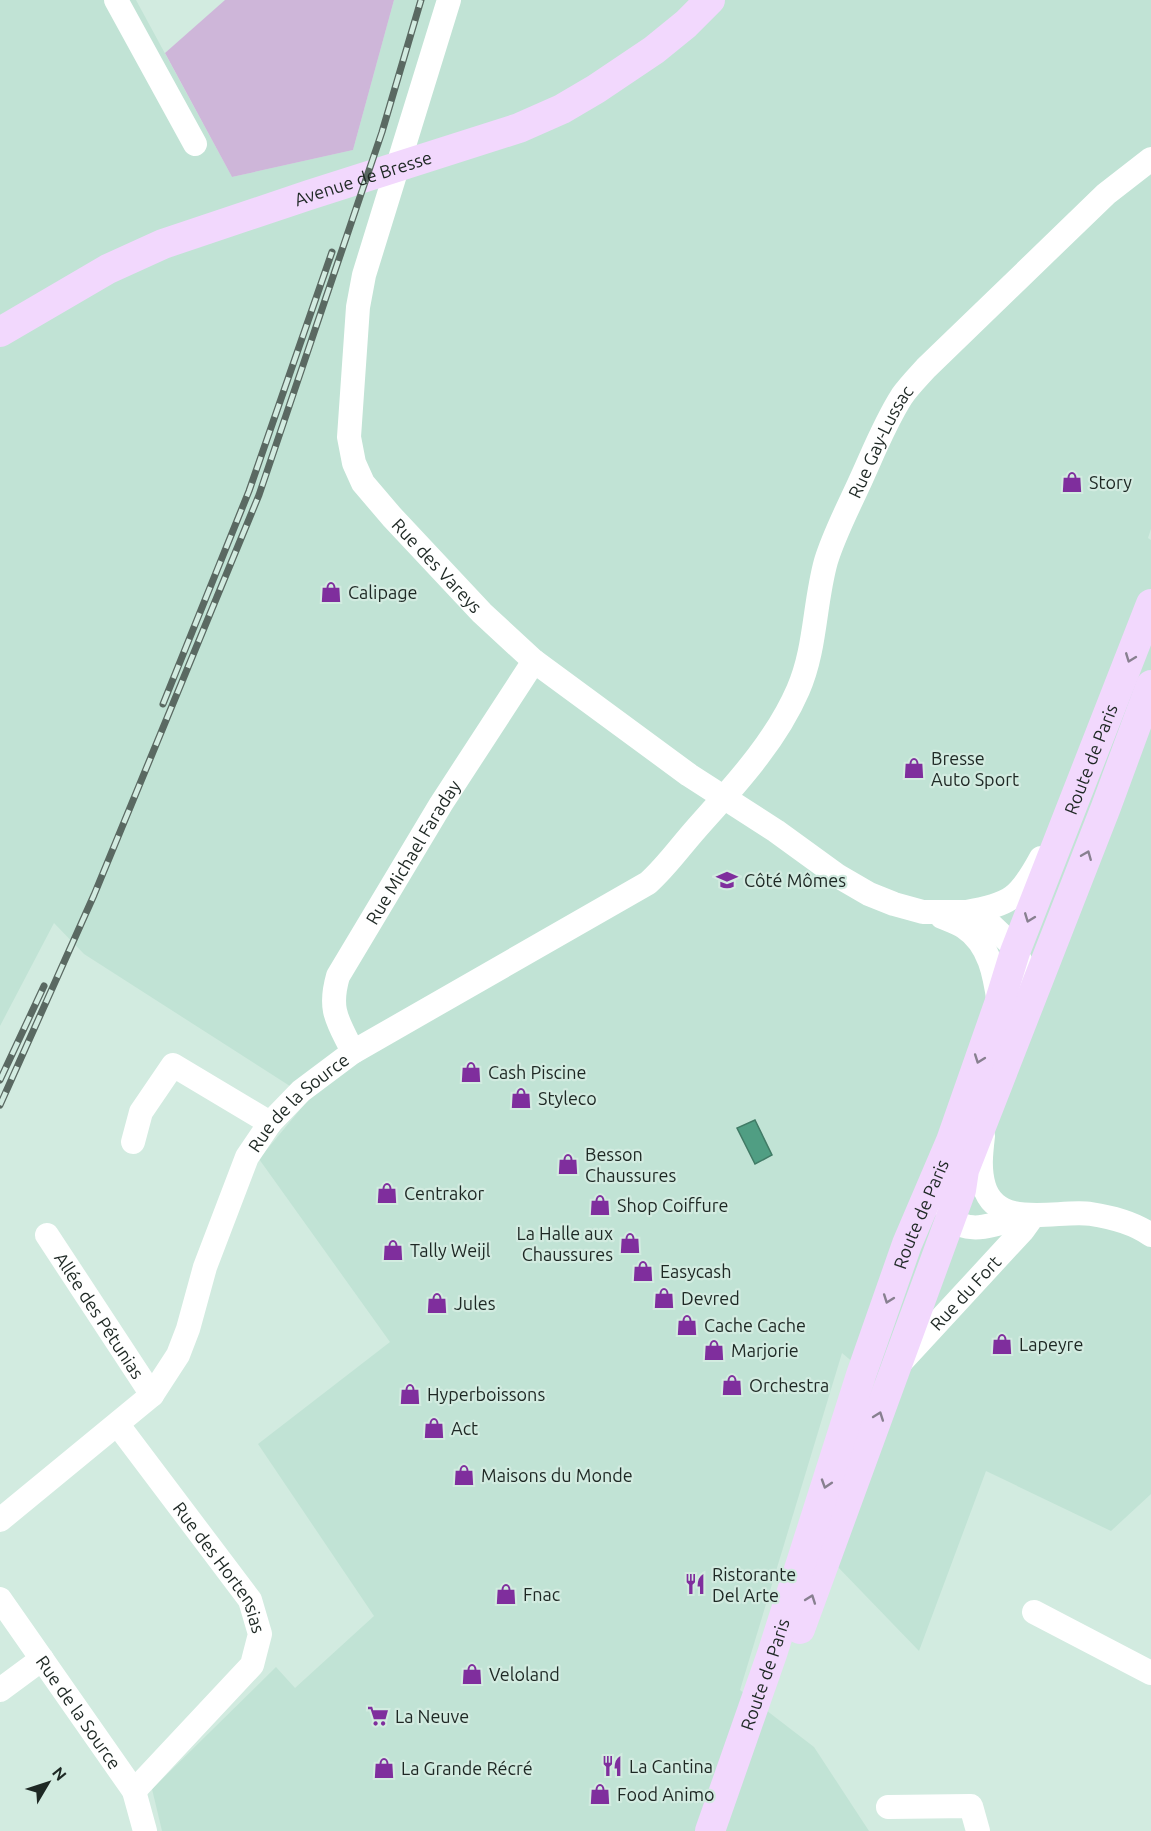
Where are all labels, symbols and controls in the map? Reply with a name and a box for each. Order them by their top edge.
street label: Avenue de Bresse [292,147,434,209]
street label: Rue Gay-Lussac [844,381,917,501]
shop icon: Story [1060,470,1084,494]
place label: Story [1089,472,1132,492]
street label: Rue des Vareys [388,514,486,617]
shop icon: Calipage [319,580,343,604]
place label: Calipage [348,582,417,602]
one-way arrow [1125,652,1137,663]
street label: Route de Paris [1060,701,1121,817]
place label: Bresse Auto Sport [931,748,1019,789]
shop icon: Bresse Auto Sport [902,756,926,780]
street label: Rue Michael Faraday [361,776,464,928]
one-way arrow [1079,851,1092,861]
school or university icon: Côté Mômes [715,868,739,892]
place label: Côté Mômes [744,870,846,890]
one-way arrow [1024,912,1036,923]
street label: Rue de la Source [244,1049,352,1155]
one-way arrow [973,1054,986,1064]
shop icon: Cash Piscine [459,1060,483,1084]
place label: Cash Piscine [488,1062,586,1082]
shop icon: Styleco [509,1086,533,1110]
place label: Styleco [538,1088,597,1108]
place label: Besson Chaussures [585,1144,676,1185]
shop icon: Besson Chaussures [556,1152,580,1176]
street label: Route de Paris [889,1156,952,1271]
shop icon: Centrakor [375,1181,399,1205]
place label: Centrakor [404,1183,485,1203]
shop icon: Shop Coiffure [588,1193,612,1217]
place label: Shop Coiffure [617,1195,729,1215]
place label: La Halle aux Chaussures [517,1223,613,1264]
shop icon: La Halle aux Chaussures [618,1231,642,1255]
shop icon: Tally Weijl [381,1238,405,1262]
place label: Tally Weijl [410,1240,491,1260]
street label: Allée des Pétunias [51,1248,148,1382]
street label: Rue du Fort [926,1251,1004,1334]
shop icon: Easycash [631,1259,655,1283]
place label: Easycash [660,1261,731,1281]
shop icon: Devred [652,1286,676,1310]
place label: Devred [681,1288,740,1308]
shop icon: Jules [425,1291,449,1315]
place label: Jules [454,1293,496,1313]
one-way arrow [882,1293,895,1304]
shop icon: Cache Cache [675,1313,699,1337]
place label: Cache Cache [704,1315,806,1335]
shop icon: Lapeyre [990,1332,1014,1356]
place label: Lapeyre [1019,1334,1083,1354]
shop icon: Marjorie [702,1338,726,1362]
place label: Marjorie [731,1340,799,1360]
shop icon: Orchestra [720,1373,744,1397]
place label: Orchestra [749,1375,829,1395]
shop icon: Hyperboissons [398,1382,422,1406]
place label: Hyperboissons [427,1384,545,1404]
one-way arrow [871,1411,884,1422]
shop icon: Act [422,1416,446,1440]
place label: Act [451,1418,478,1438]
shop icon: Maisons du Monde [452,1463,476,1487]
place label: Maisons du Monde [481,1465,633,1485]
one-way arrow [821,1478,833,1489]
street label: Rue des Hortensias [170,1498,269,1636]
place label: Ristorante Del Arte [712,1564,796,1605]
restaurant icon: Ristorante Del Arte [683,1572,707,1596]
shop icon: Fnac [494,1582,518,1606]
place label: Fnac [523,1584,560,1604]
one-way arrow [804,1594,817,1605]
street label: Route de Paris [736,1616,793,1733]
street label: Rue de la Source [33,1652,125,1773]
shop icon: Veloland [460,1662,484,1686]
place label: Veloland [489,1664,560,1684]
supermarket icon: La Neuve [366,1704,390,1728]
place label: La Neuve [395,1706,469,1726]
north arrow [18,1753,78,1813]
restaurant icon: La Cantina [600,1754,624,1778]
shop icon: La Grande Récré [372,1756,396,1780]
place label: La Cantina [629,1756,713,1776]
place label: La Grande Récré [401,1758,533,1778]
text: N [49,1763,70,1784]
shop icon: Food Animo [588,1782,612,1806]
place label: Food Animo [617,1784,715,1804]

